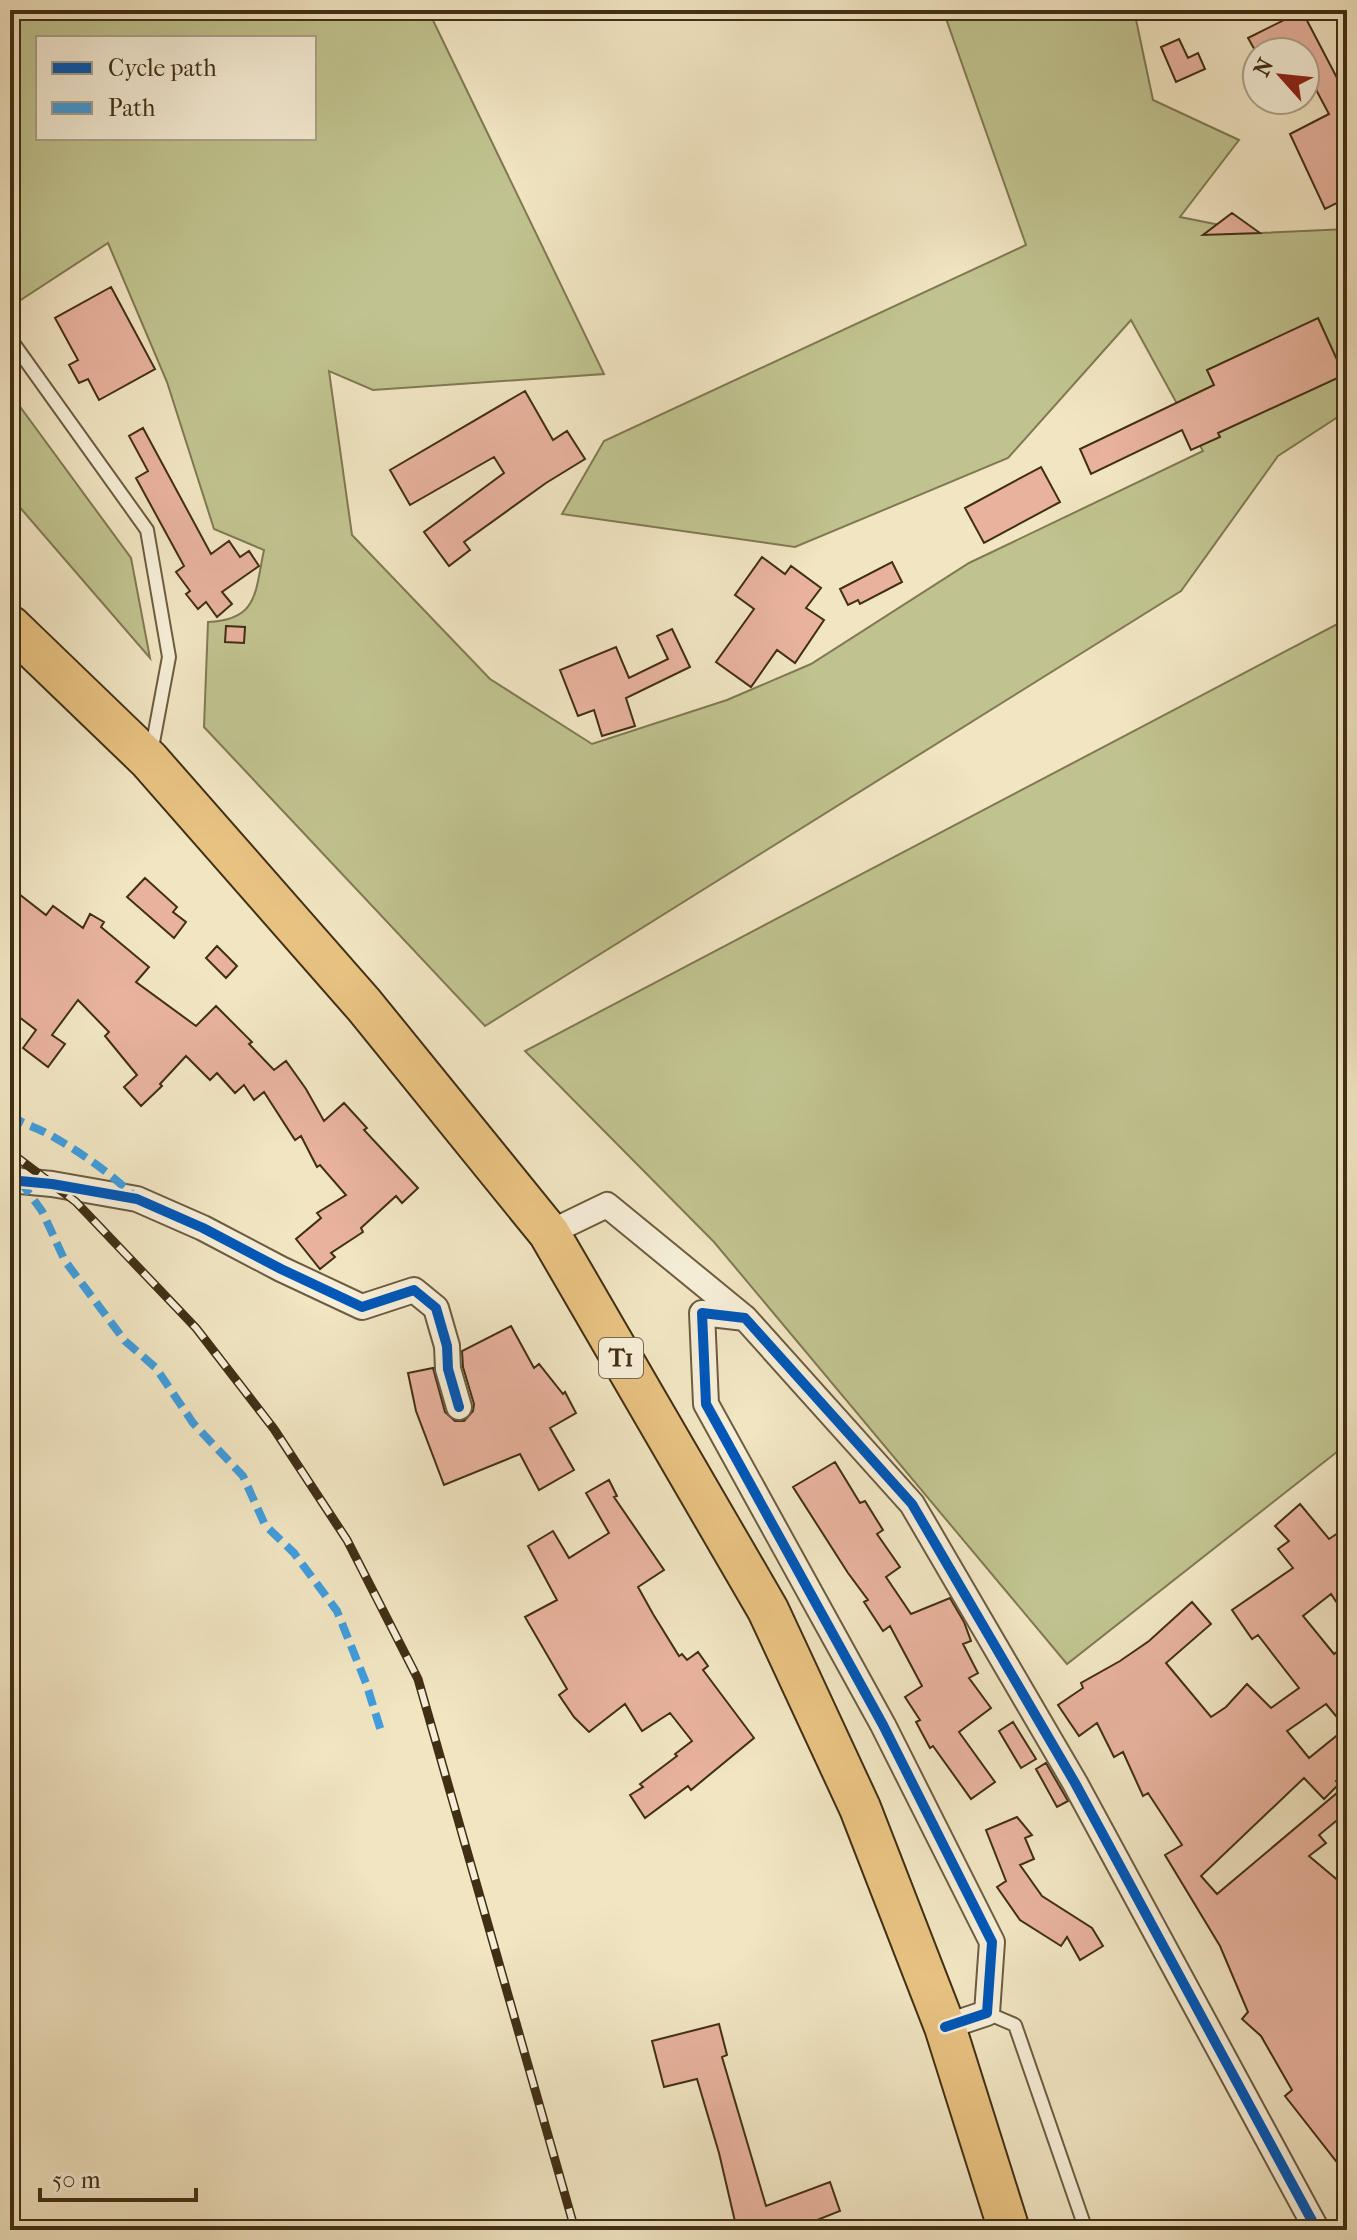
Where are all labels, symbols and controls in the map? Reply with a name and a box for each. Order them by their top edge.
legend [36,36,316,140]
north arrow [1241,36,1321,116]
text: Cycle path [108,54,217,82]
text: N [1249,54,1280,81]
text: Path [108,94,156,122]
road number: T1 [599,1338,643,1378]
scale bar [40,2152,196,2202]
text: 50 m [52,2166,101,2194]

